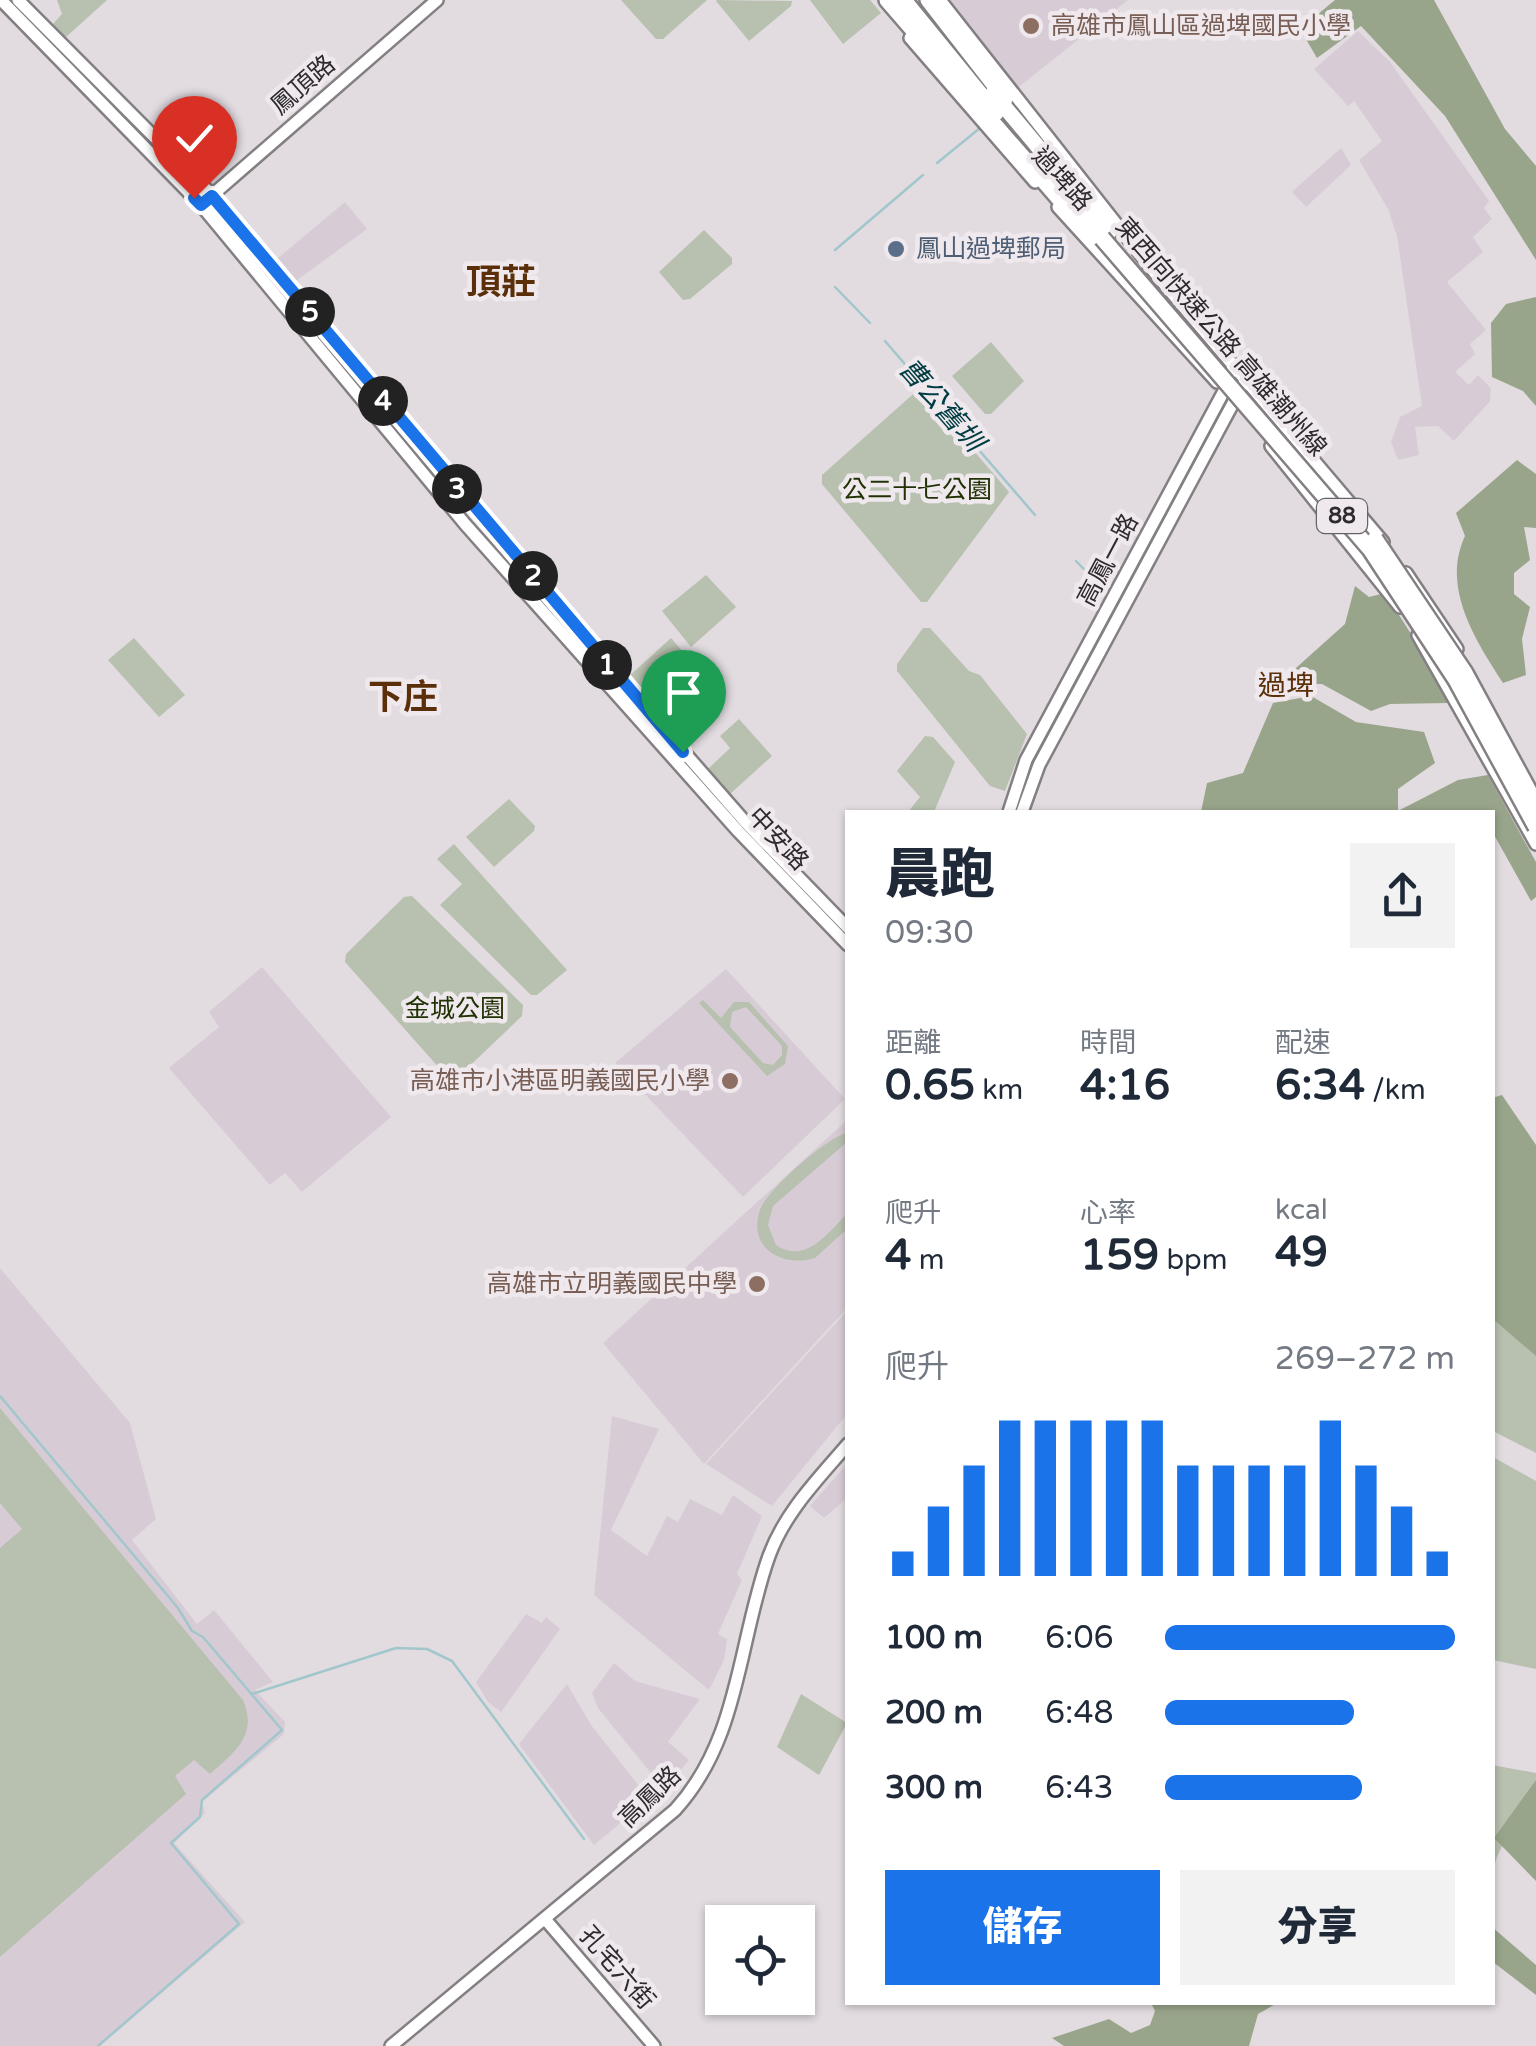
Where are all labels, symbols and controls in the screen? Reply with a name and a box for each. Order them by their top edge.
place label: 高雄市鳳山區過埤國民小學 [1051,11,1351,41]
marker: 高雄市鳳山區過埤國民小學 [1020,15,1042,37]
street label: 鳳頂路 [265,49,341,121]
pin [152,96,237,199]
icon: check [167,111,222,166]
street label: 過埤路 [1026,141,1098,217]
street label: 東西向快速公路 高雄潮州線 [1109,211,1333,463]
place label: 鳳山過埤郵局 [916,234,1066,264]
marker: 鳳山過埤郵局 [885,238,907,260]
district label: 頂莊 [466,262,536,304]
pin: 5 [285,287,335,337]
text: 5 [301,295,319,329]
water label: 曹公舊圳 [891,352,993,461]
pin: 4 [358,376,408,426]
text: 4 [374,384,392,418]
pin: 3 [432,464,482,514]
text: 3 [448,472,466,506]
park label: 公二十七公園 [842,475,992,505]
road number: 88 [1317,499,1367,533]
street label: 高鳳一路 [1071,509,1145,611]
pin: 2 [508,551,558,601]
text: 2 [524,559,542,593]
pin: 1 [582,640,632,690]
text: 1 [598,648,616,682]
pin [641,650,726,753]
icon: arrive [656,665,711,720]
district label: 過埤 [1258,669,1314,703]
district label: 下庄 [368,677,438,719]
street label: 中安路 [741,801,815,877]
text: 晨跑 [885,843,995,909]
button: share [1350,843,1455,948]
text: 09:30 [885,914,974,952]
park label: 金城公園 [405,994,505,1024]
text: 距離 [885,1026,941,1060]
text: 時間 [1080,1026,1136,1060]
text: 配速 [1275,1026,1331,1060]
text: 0.65 [885,1060,975,1111]
text: 4:16 [1080,1060,1170,1111]
text: 6:34 [1275,1060,1365,1111]
place label: 高雄市小港區明義國民小學 [410,1066,710,1096]
marker: 高雄市小港區明義國民小學 [719,1070,741,1092]
text: km [975,1073,1023,1107]
text: /km [1365,1073,1426,1107]
text: kcal [1275,1193,1328,1227]
text: 爬升 [885,1196,941,1230]
text: 心率 [1080,1196,1136,1230]
text: 49 [1275,1227,1328,1278]
text: 4 [885,1230,911,1281]
text: 159 [1080,1230,1159,1281]
text: m [911,1243,944,1277]
text: bpm [1159,1243,1227,1277]
place label: 高雄市立明義國民中學 [487,1269,737,1299]
marker: 高雄市立明義國民中學 [746,1273,768,1295]
text: 269–272 m [1275,1340,1455,1378]
text: 爬升 [885,1348,949,1386]
text: 100 m [885,1619,983,1657]
text: 6:06 [1045,1619,1114,1657]
text: 200 m [885,1694,983,1732]
text: 6:48 [1045,1694,1114,1732]
street label: 高鳳路 [613,1760,687,1834]
text: 300 m [885,1769,983,1807]
text: 6:43 [1045,1769,1114,1807]
button: 儲存 [885,1870,1160,1985]
button: 分享 [1180,1870,1455,1985]
map controls [705,1905,815,2015]
button: locate [705,1905,815,2015]
street label: 孔宅六街 [573,1920,661,2016]

